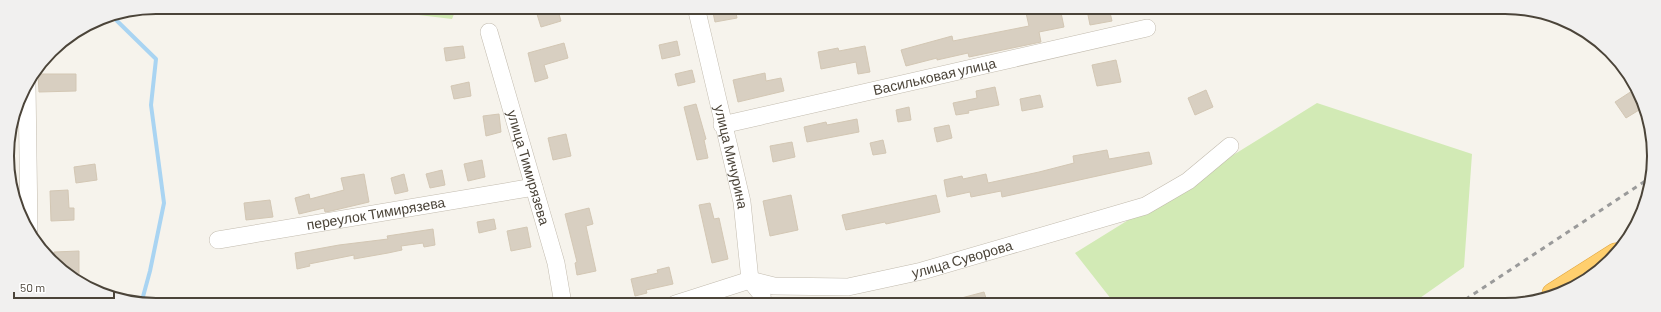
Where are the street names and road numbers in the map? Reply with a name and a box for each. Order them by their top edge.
street label: Васильковая улица [871,54,998,98]
street label: улица Мичурина [711,103,752,210]
street label: улица Тимирязева [504,108,554,227]
street label: переулок Тимирязева [305,193,446,233]
street label: улица Суворова [910,236,1015,281]

